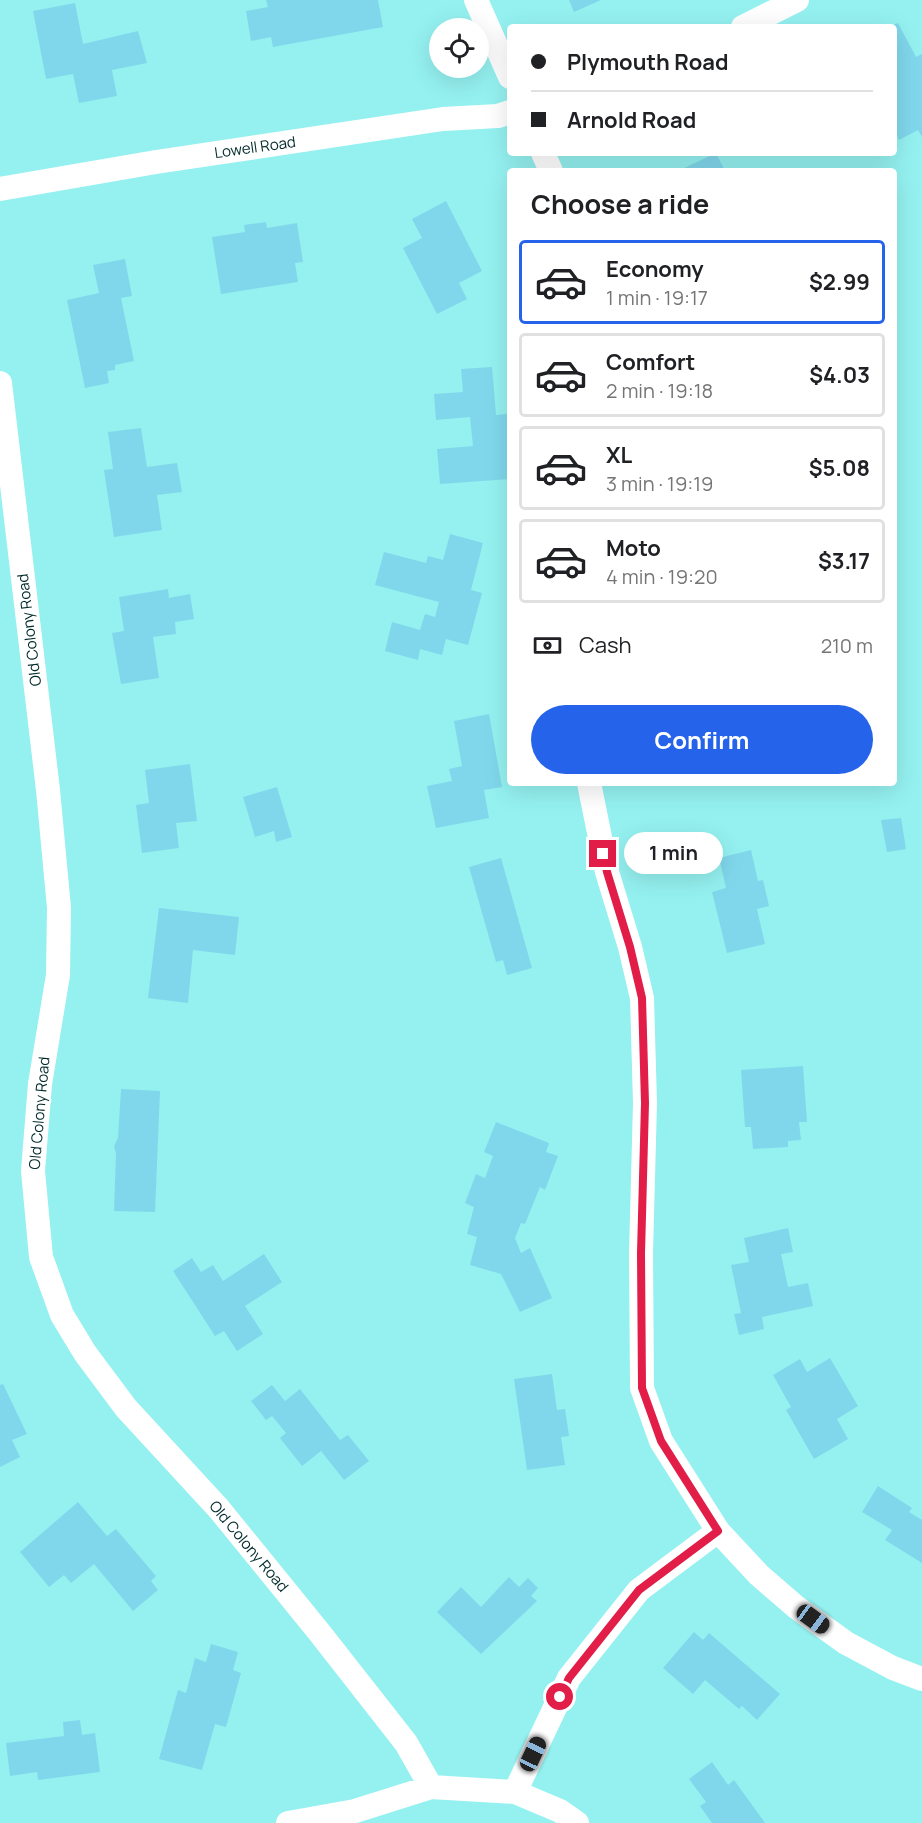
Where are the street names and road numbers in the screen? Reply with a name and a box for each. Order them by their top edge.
street label: Lowell Road [213,131,297,163]
street label: Old Colony Road [12,572,46,688]
street label: Old Colony Road [24,1056,54,1170]
street label: Old Colony Road [205,1496,293,1596]

